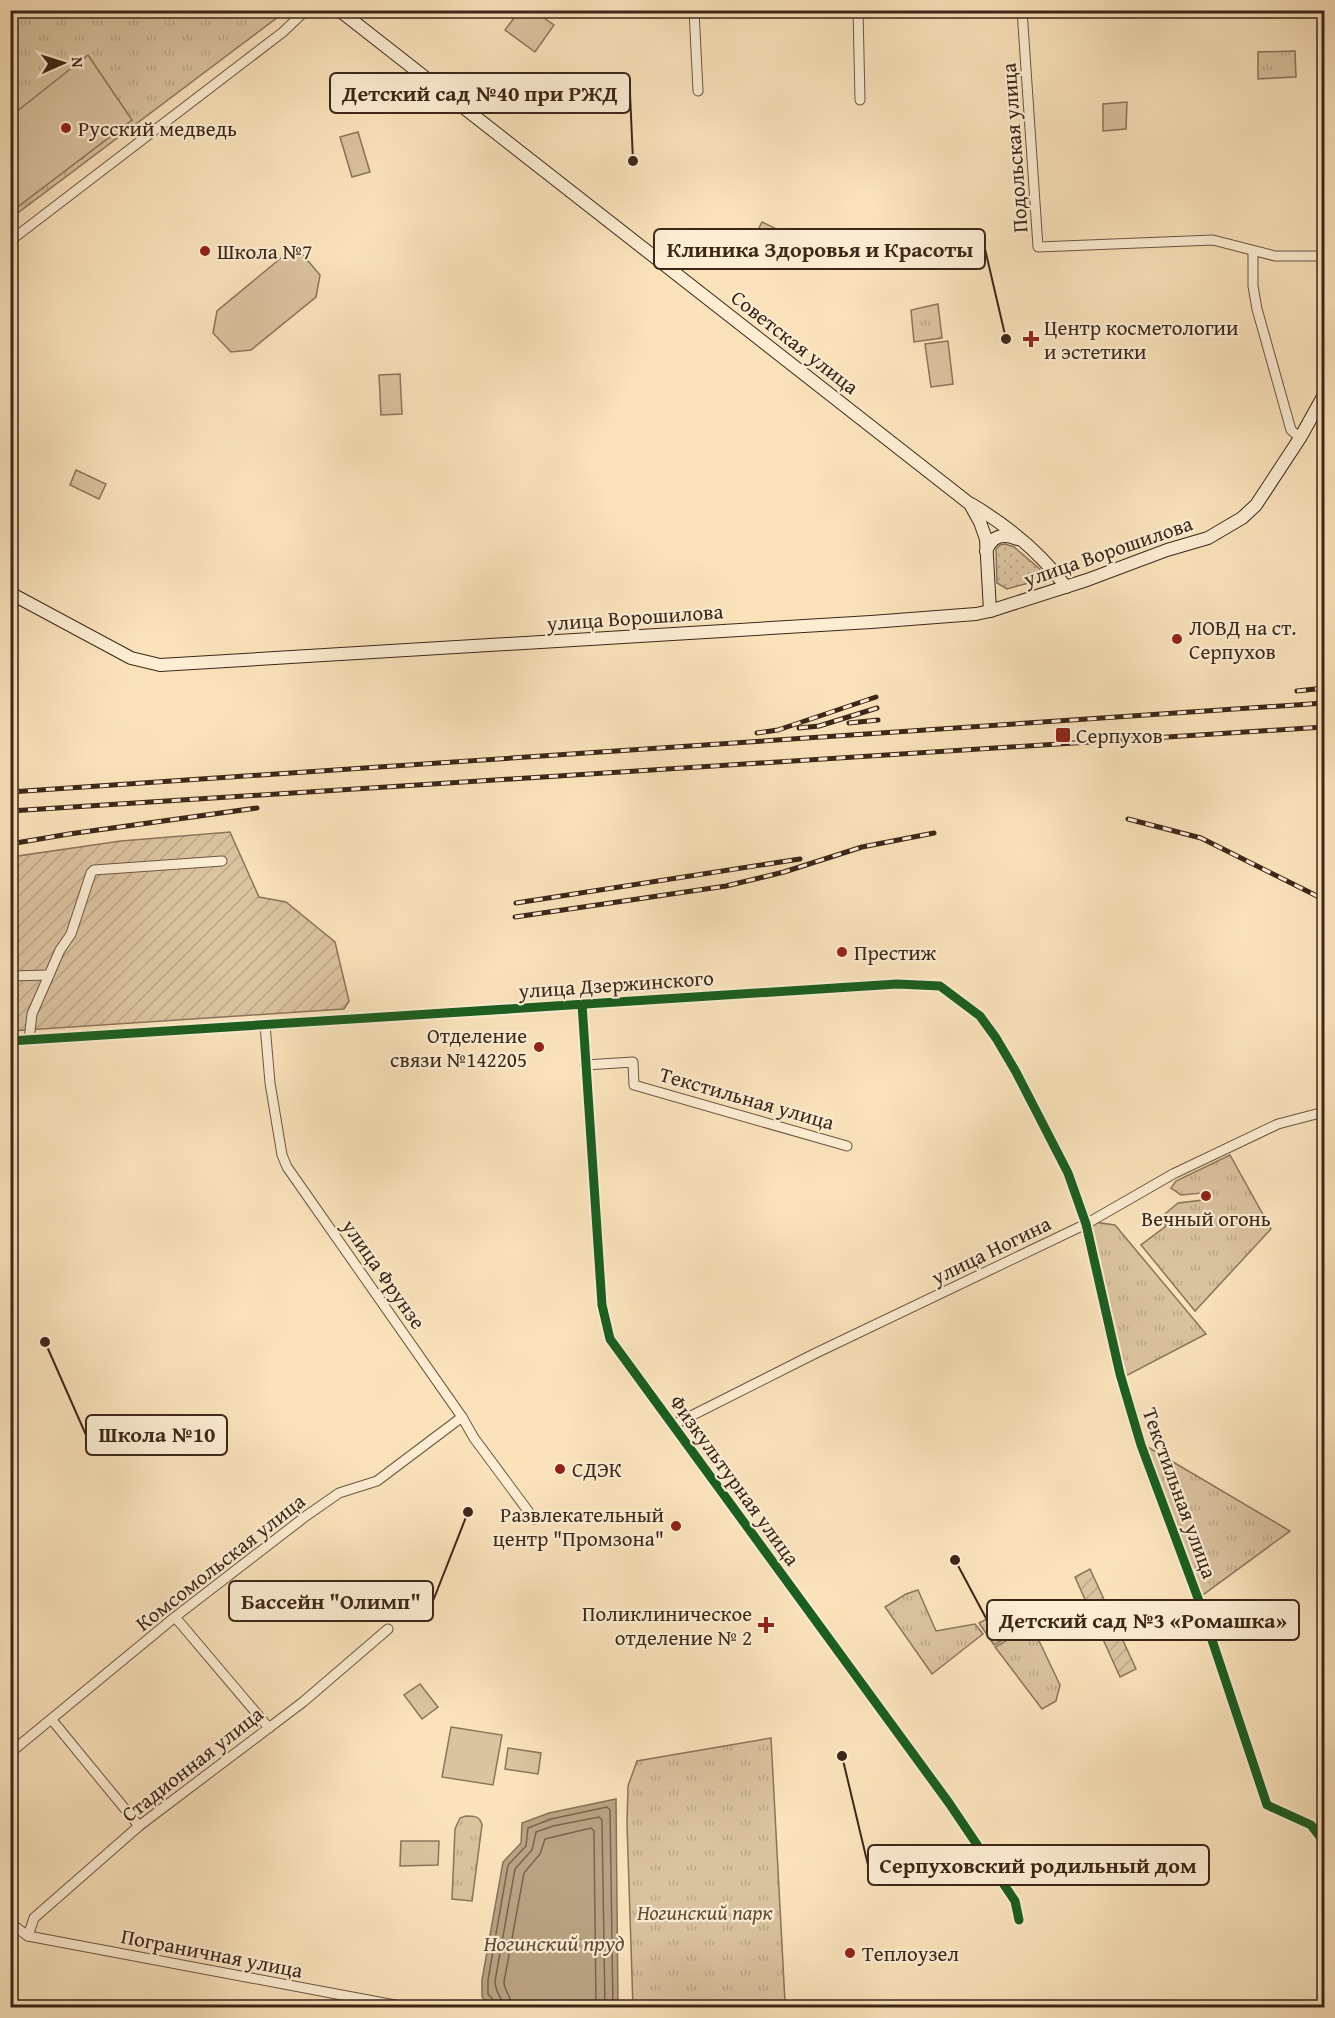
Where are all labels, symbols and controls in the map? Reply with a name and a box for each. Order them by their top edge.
north arrow [33,33,93,93]
text: N [66,56,90,68]
street label: Подольская улица [993,62,1035,234]
callout: Детский сад №40 при РЖД [330,73,630,113]
text: Детский сад №40 при РЖД [341,77,618,109]
place label: Русский медведь [78,113,237,144]
marker: Русский медведь [59,121,73,135]
callout: Клиника Здоровья и Красоты [654,229,985,269]
text: Клиника Здоровья и Красоты [667,233,973,265]
place label: Школа №7 [217,236,312,267]
marker: Школа №7 [198,244,212,258]
street label: Советская улица [725,282,865,402]
place label: Центр косметологии и эстетики [1044,312,1239,367]
marker: Центр косметологии и эстетики [1022,330,1040,348]
street label: улица Ворошилова [1018,508,1197,595]
street label: улица Ворошилова [545,595,724,639]
place label: ЛОВД на ст. Серпухов [1189,612,1296,667]
marker: ЛОВД на ст. Серпухов [1170,632,1184,646]
place label: Серпухов [1076,720,1163,751]
marker: Серпухов [1054,726,1072,744]
place label: Престиж [854,937,937,968]
marker: Престиж [835,945,849,959]
street label: улица Дзержинского [516,962,715,1006]
place label: Отделение связи №142205 [390,1020,527,1075]
marker: Отделение связи №142205 [532,1040,546,1054]
street label: Текстильная улица [656,1058,838,1138]
marker: Вечный огонь [1199,1189,1213,1203]
place label: Вечный огонь [1141,1203,1271,1234]
street label: улица Ногина [925,1208,1056,1293]
street label: улица Фрунзе [334,1212,434,1335]
street label: Физкультурная улица [662,1388,808,1572]
street label: Текстильная улица [1135,1403,1225,1583]
callout: Школа №10 [86,1415,227,1455]
text: Школа №10 [99,1418,215,1450]
place label: СДЭК [572,1454,622,1485]
marker: СДЭК [553,1462,567,1476]
street label: Комсомольская улица [128,1486,312,1638]
place label: Развлекательный центр "Промзона" [493,1499,664,1554]
marker: Развлекательный центр "Промзона" [669,1519,683,1533]
callout: Бассейн "Олимп" [229,1581,433,1621]
text: Бассейн "Олимп" [241,1585,421,1617]
place label: Поликлиническое отделение № 2 [582,1598,752,1653]
callout: Детский сад №3 «Ромашка» [987,1600,1299,1640]
text: Детский сад №3 «Ромашка» [998,1604,1287,1636]
marker: Поликлиническое отделение № 2 [757,1616,775,1634]
street label: Стадионная улица [114,1699,270,1829]
callout: Серпуховский родильный дом [868,1845,1209,1885]
text: Серпуховский родильный дом [879,1849,1197,1881]
park label: Ногинский парк [637,1897,773,1928]
street label: Пограничная улица [118,1920,306,1986]
water label: Ногинский пруд [483,1927,625,1959]
place label: Теплоузел [862,1938,959,1969]
marker: Теплоузел [843,1946,857,1960]

